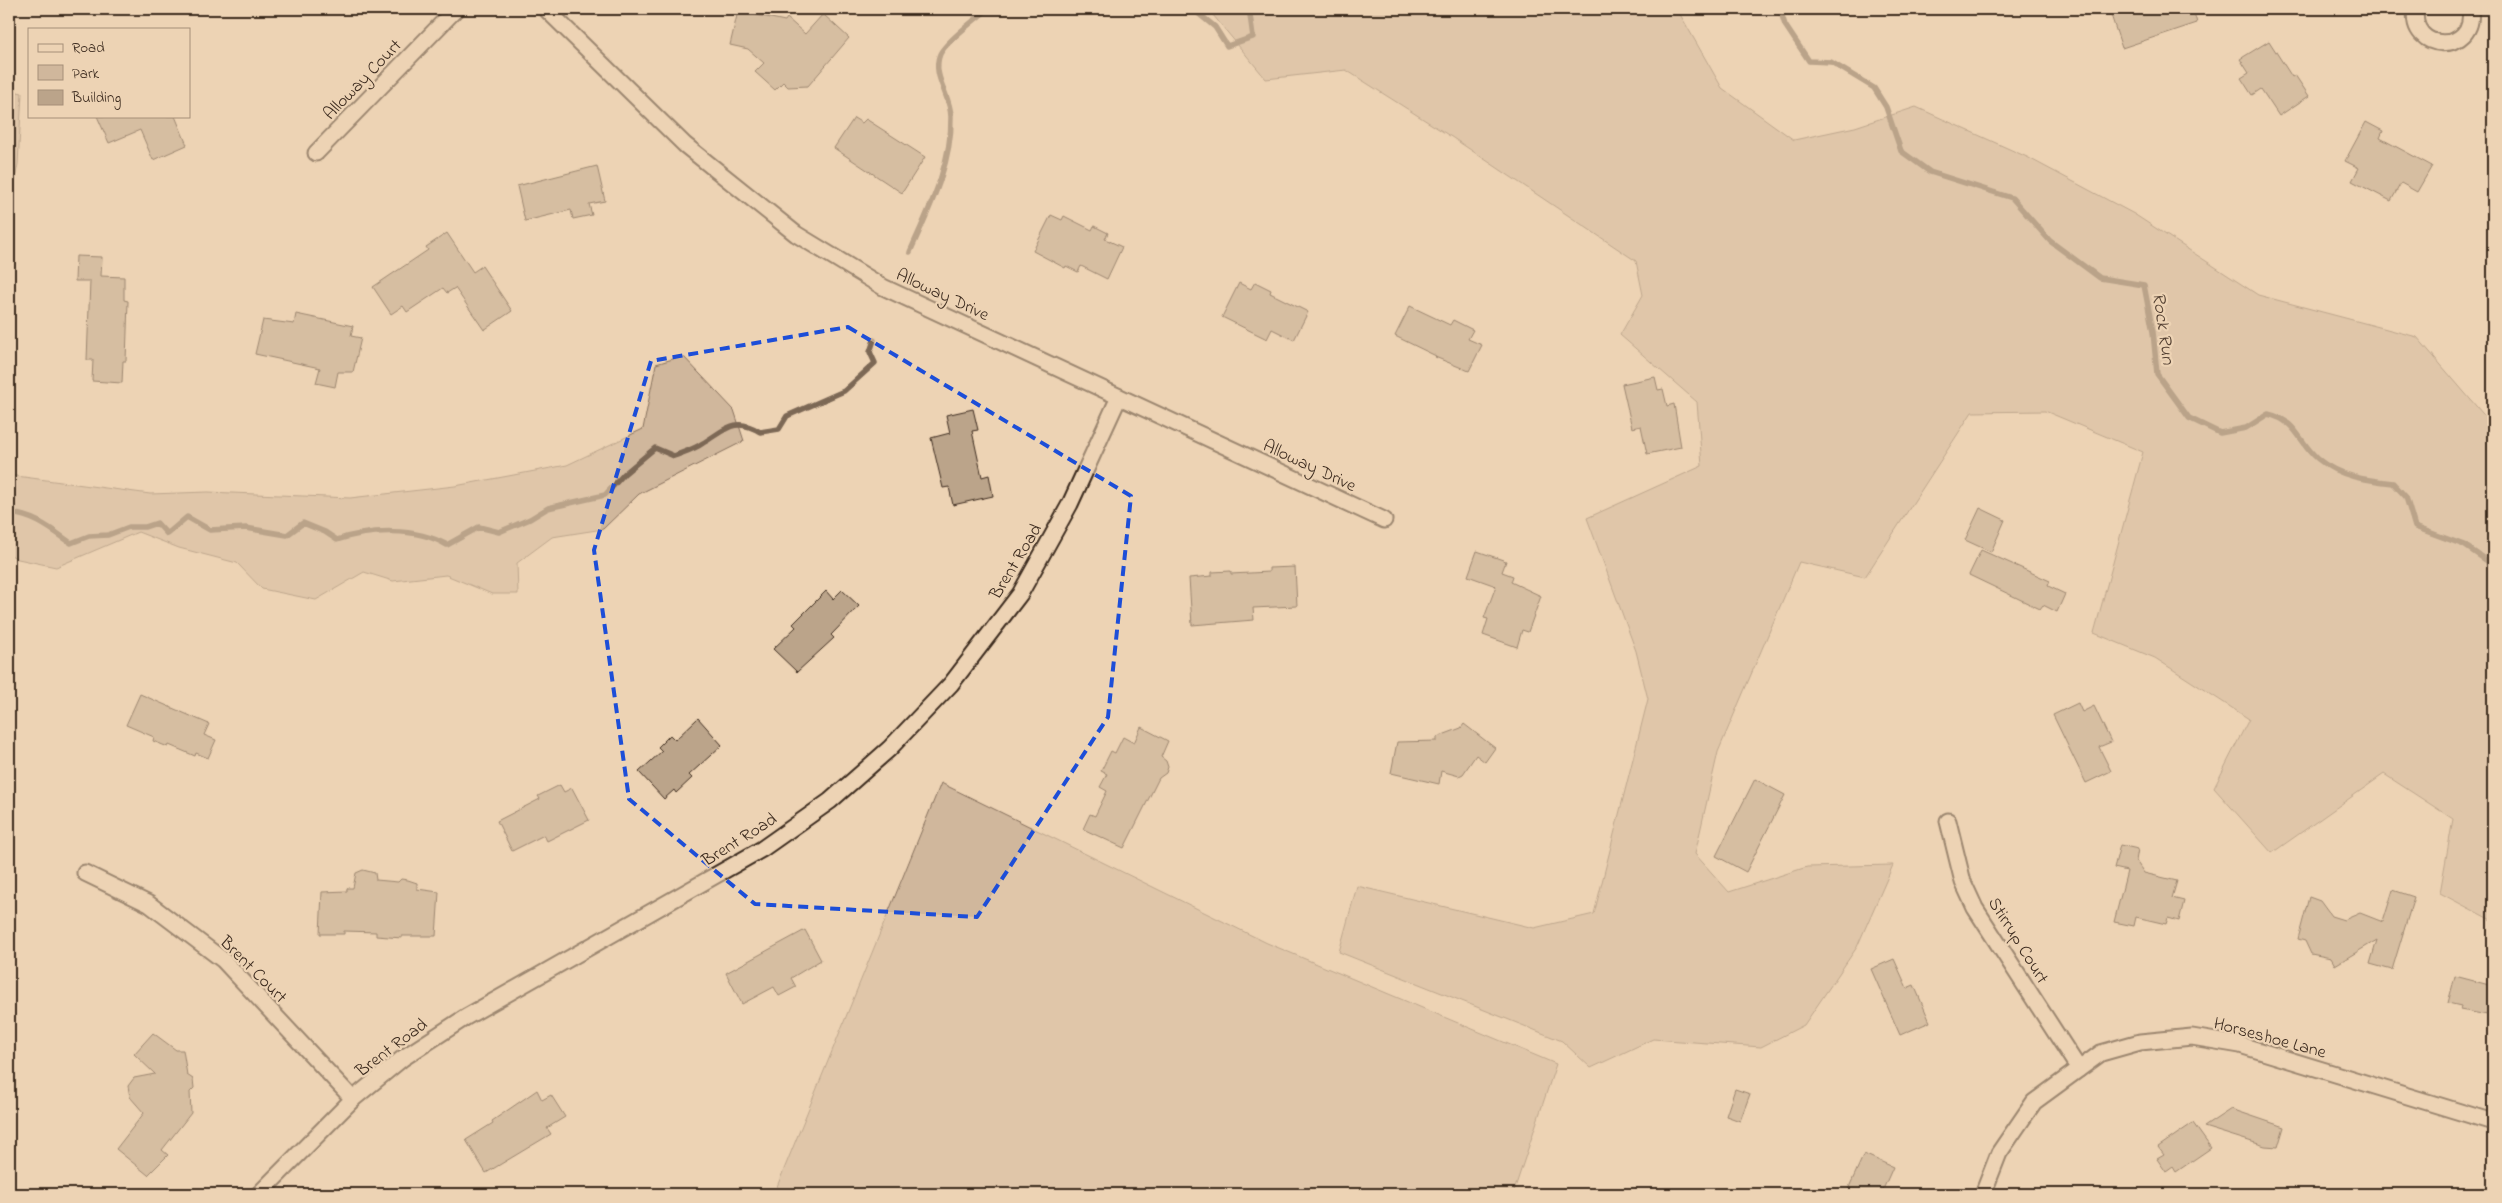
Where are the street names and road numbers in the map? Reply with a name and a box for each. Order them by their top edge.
street label: Alloway Court [318,34,409,127]
street label: Alloway Drive [891,263,994,329]
street label: Alloway Drive [1258,434,1361,500]
street label: Brent Road [983,519,1050,606]
street label: Brent Road [697,807,783,875]
street label: Stirrup Court [1980,893,2054,989]
street label: Brent Court [212,930,292,1010]
street label: Horseshoe Lane [2210,1011,2330,1067]
street label: Brent Road [350,1013,434,1085]

